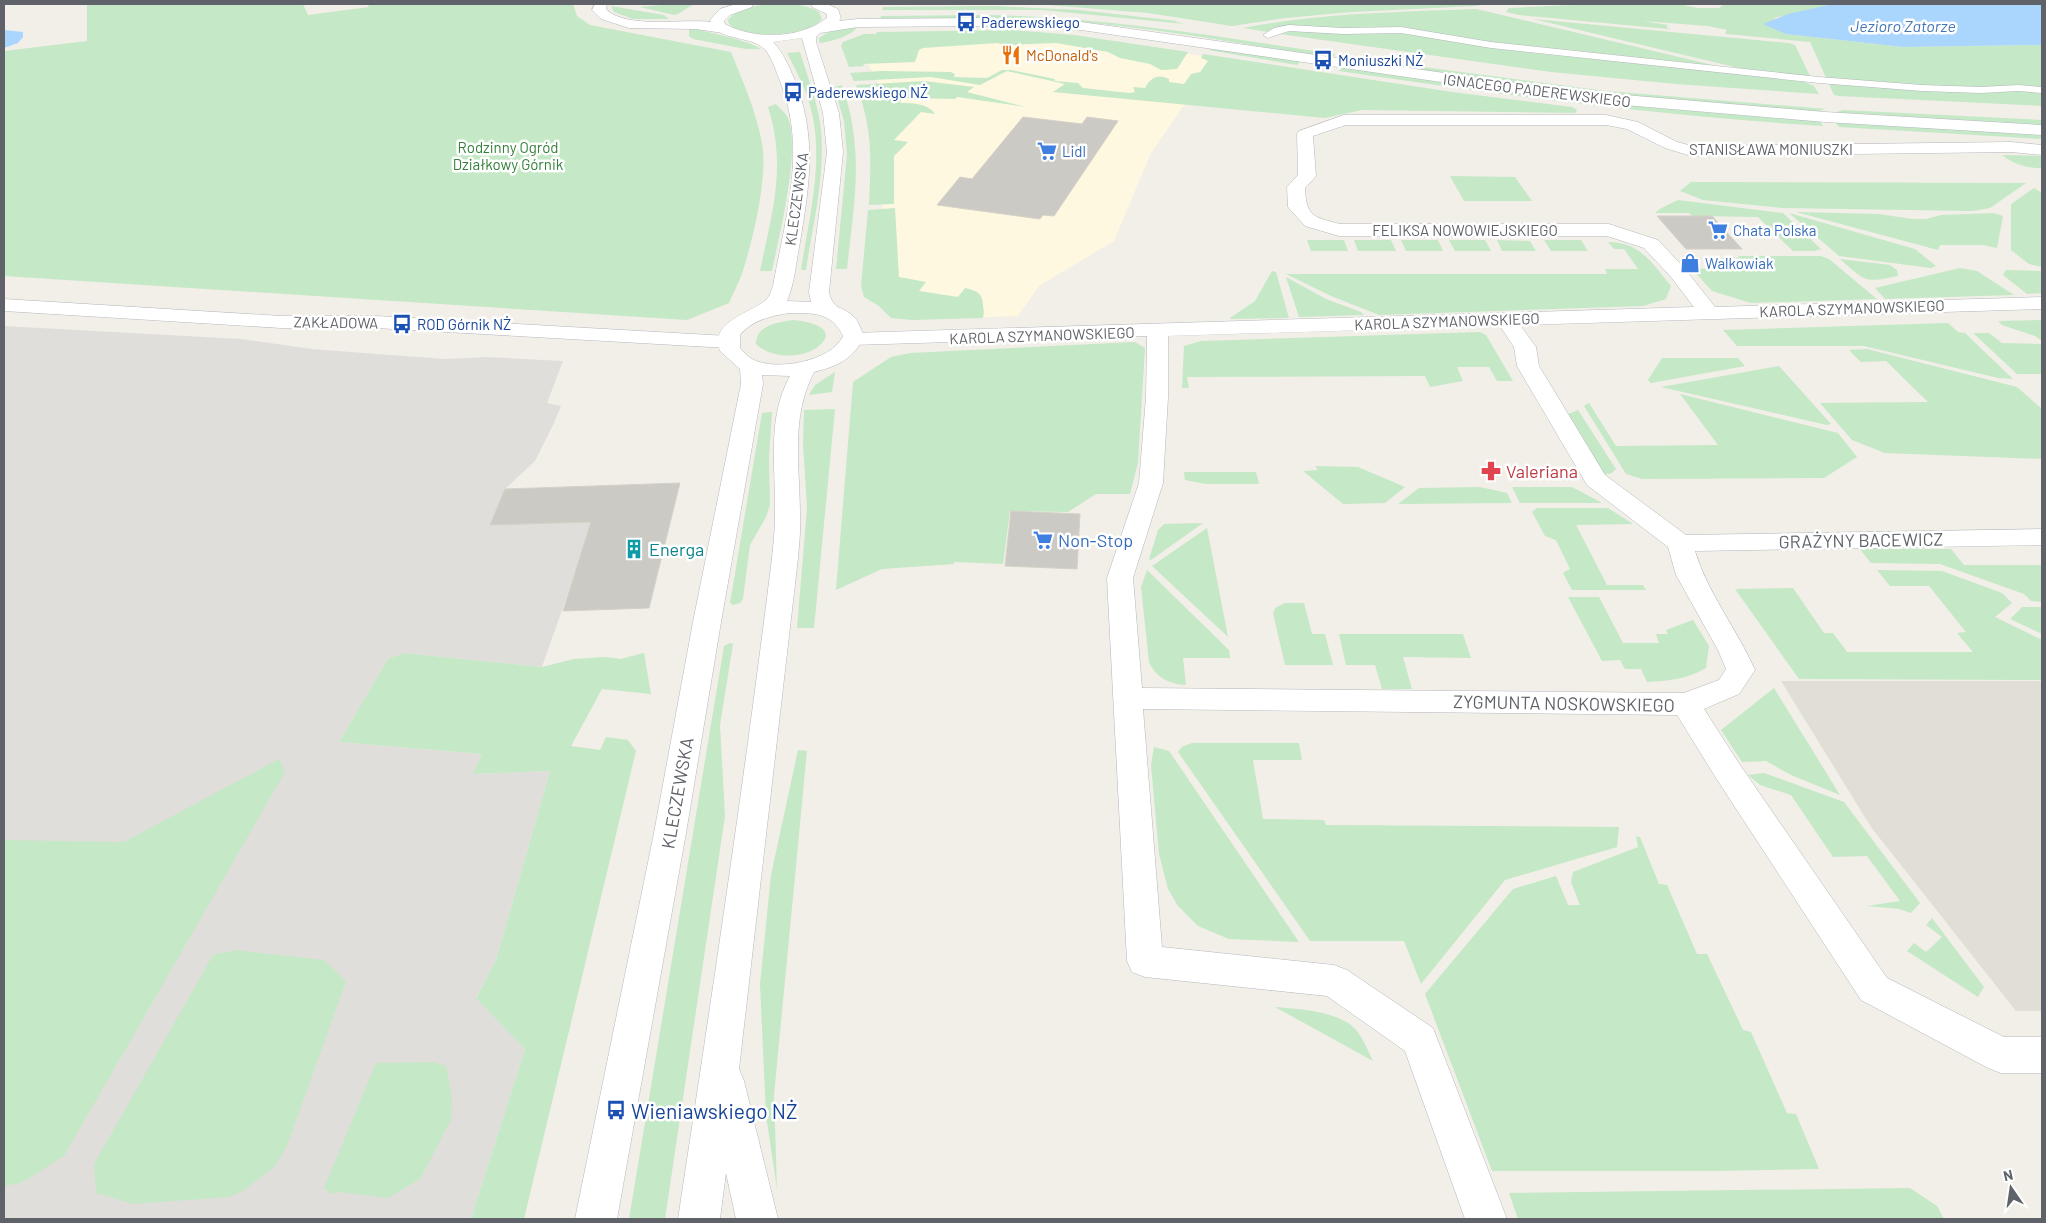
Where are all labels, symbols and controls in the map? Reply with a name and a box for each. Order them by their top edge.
bus stop icon: Paderewskiego [955,11,977,33]
place label: Paderewskiego [981,13,1080,31]
water label: Jezioro Zatorze [1850,16,1956,35]
restaurant icon: McDonald's [1000,44,1022,66]
place label: McDonald's [1026,46,1098,64]
bus stop icon: Moniuszki NŻ [1312,49,1334,71]
place label: Moniuszki NŻ [1338,51,1423,69]
street label: IGNACEGO PADEREWSKIEGO [1442,70,1632,110]
bus stop icon: Paderewskiego NŻ [782,81,804,103]
place label: Paderewskiego NŻ [808,83,928,101]
park label: Rodzinny Ogród Działkowy Górnik [453,138,564,173]
supermarket icon: Lidl [1036,140,1058,162]
street label: STANISŁAWA MONIUSZKI [1689,140,1853,158]
place label: Lidl [1062,142,1086,160]
street label: KLECZEWSKA [781,151,811,247]
supermarket icon: Chata Polska [1707,219,1729,241]
street label: FELIKSA NOWOWIEJSKIEGO [1372,221,1558,239]
place label: Chata Polska [1733,221,1816,239]
shop icon: Walkowiak [1679,252,1701,274]
place label: Walkowiak [1705,254,1774,272]
street label: KAROLA SZYMANOWSKIEGO [1759,296,1945,320]
street label: KAROLA SZYMANOWSKIEGO [1354,309,1540,333]
street label: ZAKŁADOWA [294,312,378,332]
bus stop icon: ROD Górnik NŻ [391,313,413,335]
place label: ROD Górnik NŻ [417,315,511,333]
street label: KAROLA SZYMANOWSKIEGO [949,323,1135,347]
pharmacy icon: Valeriana [1480,460,1502,482]
place label: Valeriana [1506,460,1578,482]
street label: GRAŻYNY BACEWICZ [1778,528,1944,552]
supermarket icon: Non-Stop [1032,529,1054,551]
place label: Non-Stop [1058,529,1133,551]
building icon: Energa [623,538,645,560]
place label: Energa [649,538,704,560]
street label: ZYGMUNTA NOSKOWSKIEGO [1453,690,1675,716]
street label: KLECZEWSKA [656,736,698,850]
place label: Wieniawskiego NŻ [631,1098,798,1123]
bus stop icon: Wieniawskiego NŻ [605,1099,627,1121]
north arrow [1986,1163,2036,1213]
text: N [2002,1166,2014,1184]

